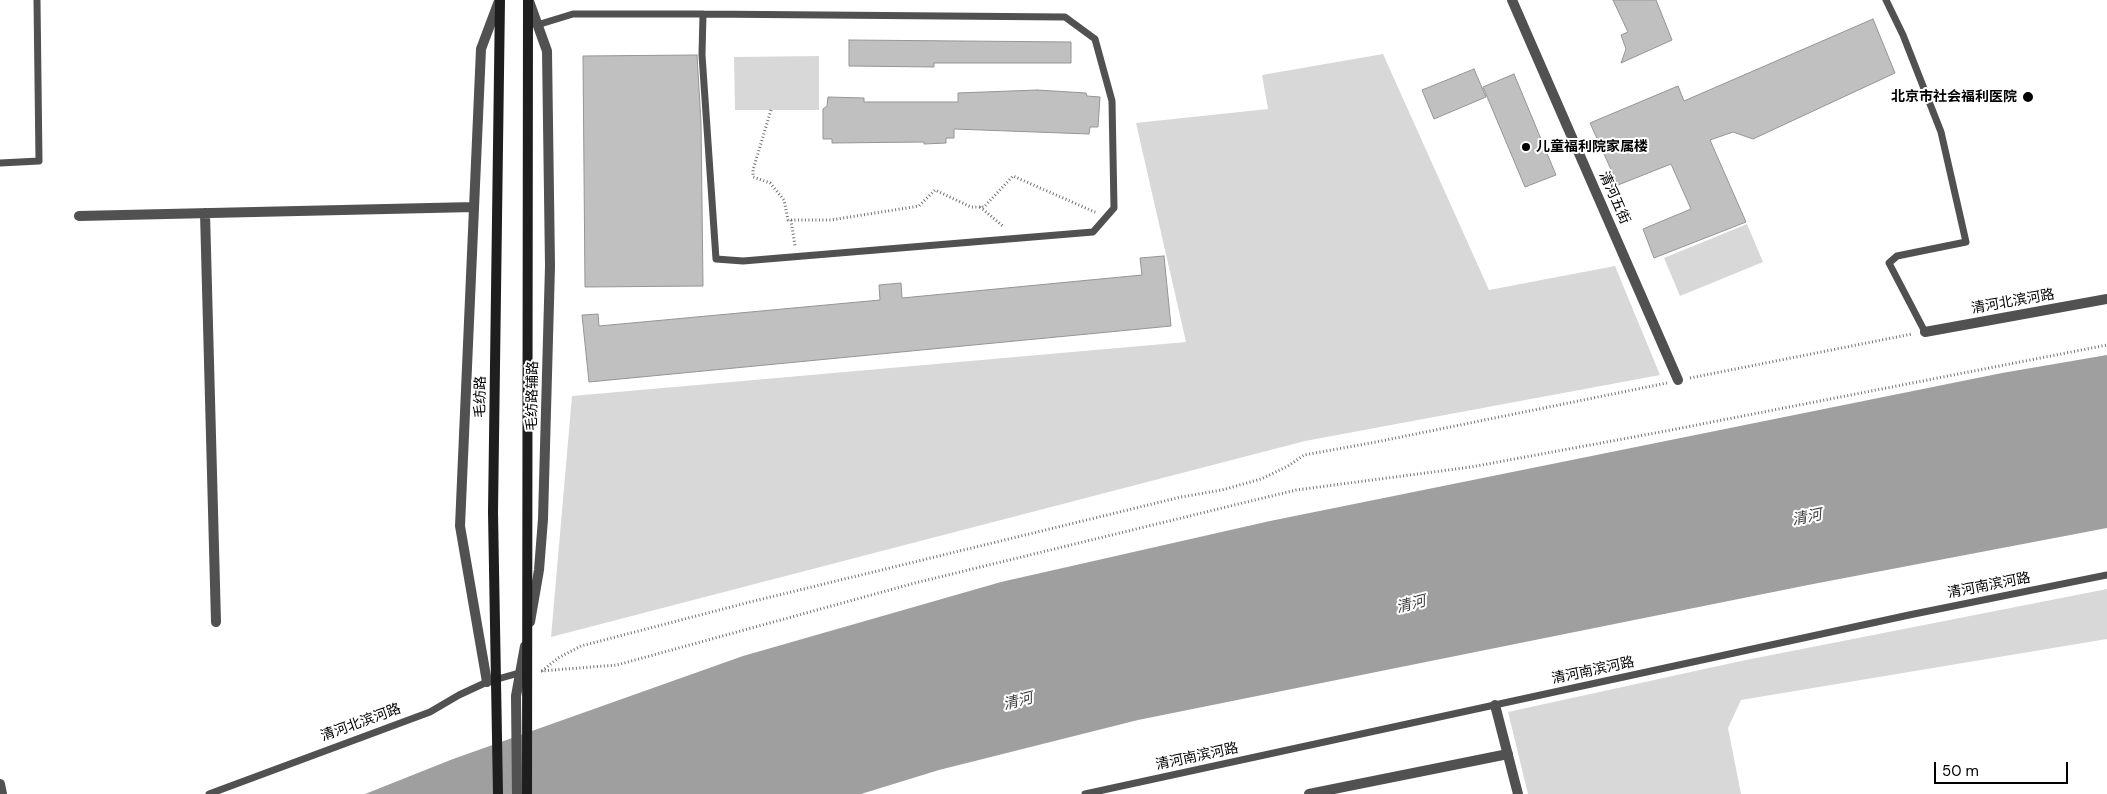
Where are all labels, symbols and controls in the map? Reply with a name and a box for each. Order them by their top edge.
place label: 北京市社会福利医院 [1891,89,2017,105]
marker: 北京市社会福利医院 [2021,90,2035,104]
place label: 儿童福利院家属楼 [1536,139,1648,155]
marker: 儿童福利院家属楼 [1520,141,1532,153]
street label: 清河五街 [1595,169,1633,227]
street label: 清河北滨河路 [1970,286,2056,318]
street label: 毛纺路辅路 [524,361,542,431]
street label: 毛纺路 [472,376,490,418]
water label: 清河 [1791,506,1823,530]
street label: 清河南滨河路 [1946,570,2032,602]
water label: 清河 [1394,593,1428,617]
street label: 清河南滨河路 [1550,654,1636,688]
water label: 清河 [1001,690,1035,714]
street label: 清河北滨河路 [319,701,403,745]
street label: 清河南滨河路 [1154,740,1240,774]
scale bar [1937,752,2071,784]
text: 50 m [1942,761,1979,781]

